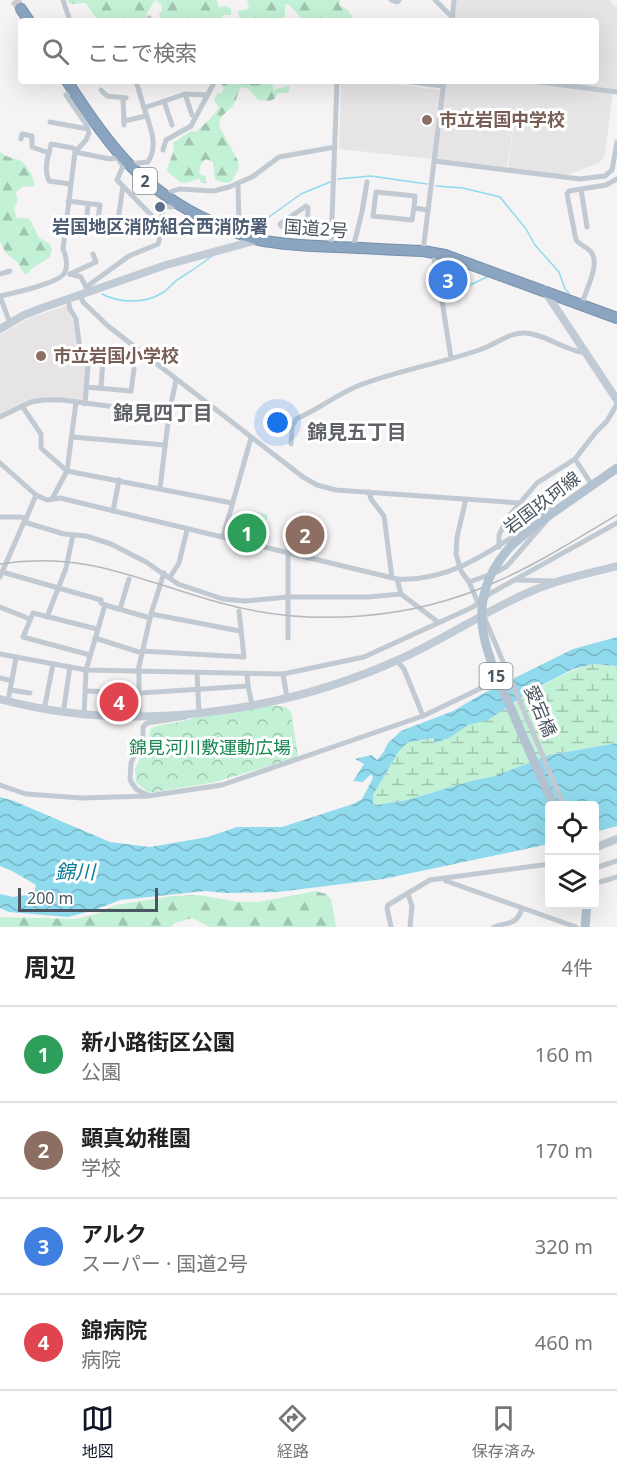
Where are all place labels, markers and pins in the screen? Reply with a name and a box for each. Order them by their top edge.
place label: 市立岩国中学校 [439,107,565,131]
marker: 市立岩国中学校 [420,113,434,127]
marker: 岩国地区消防組合西消防署 [153,200,167,214]
place label: 岩国地区消防組合西消防署 [52,214,268,238]
pin: 3 [428,258,468,302]
place label: 市立岩国小学校 [53,343,179,367]
marker: 市立岩国小学校 [34,349,48,363]
pin: 1 [228,510,266,556]
pin: 2 [286,512,324,558]
pin: 4 [100,680,138,724]

